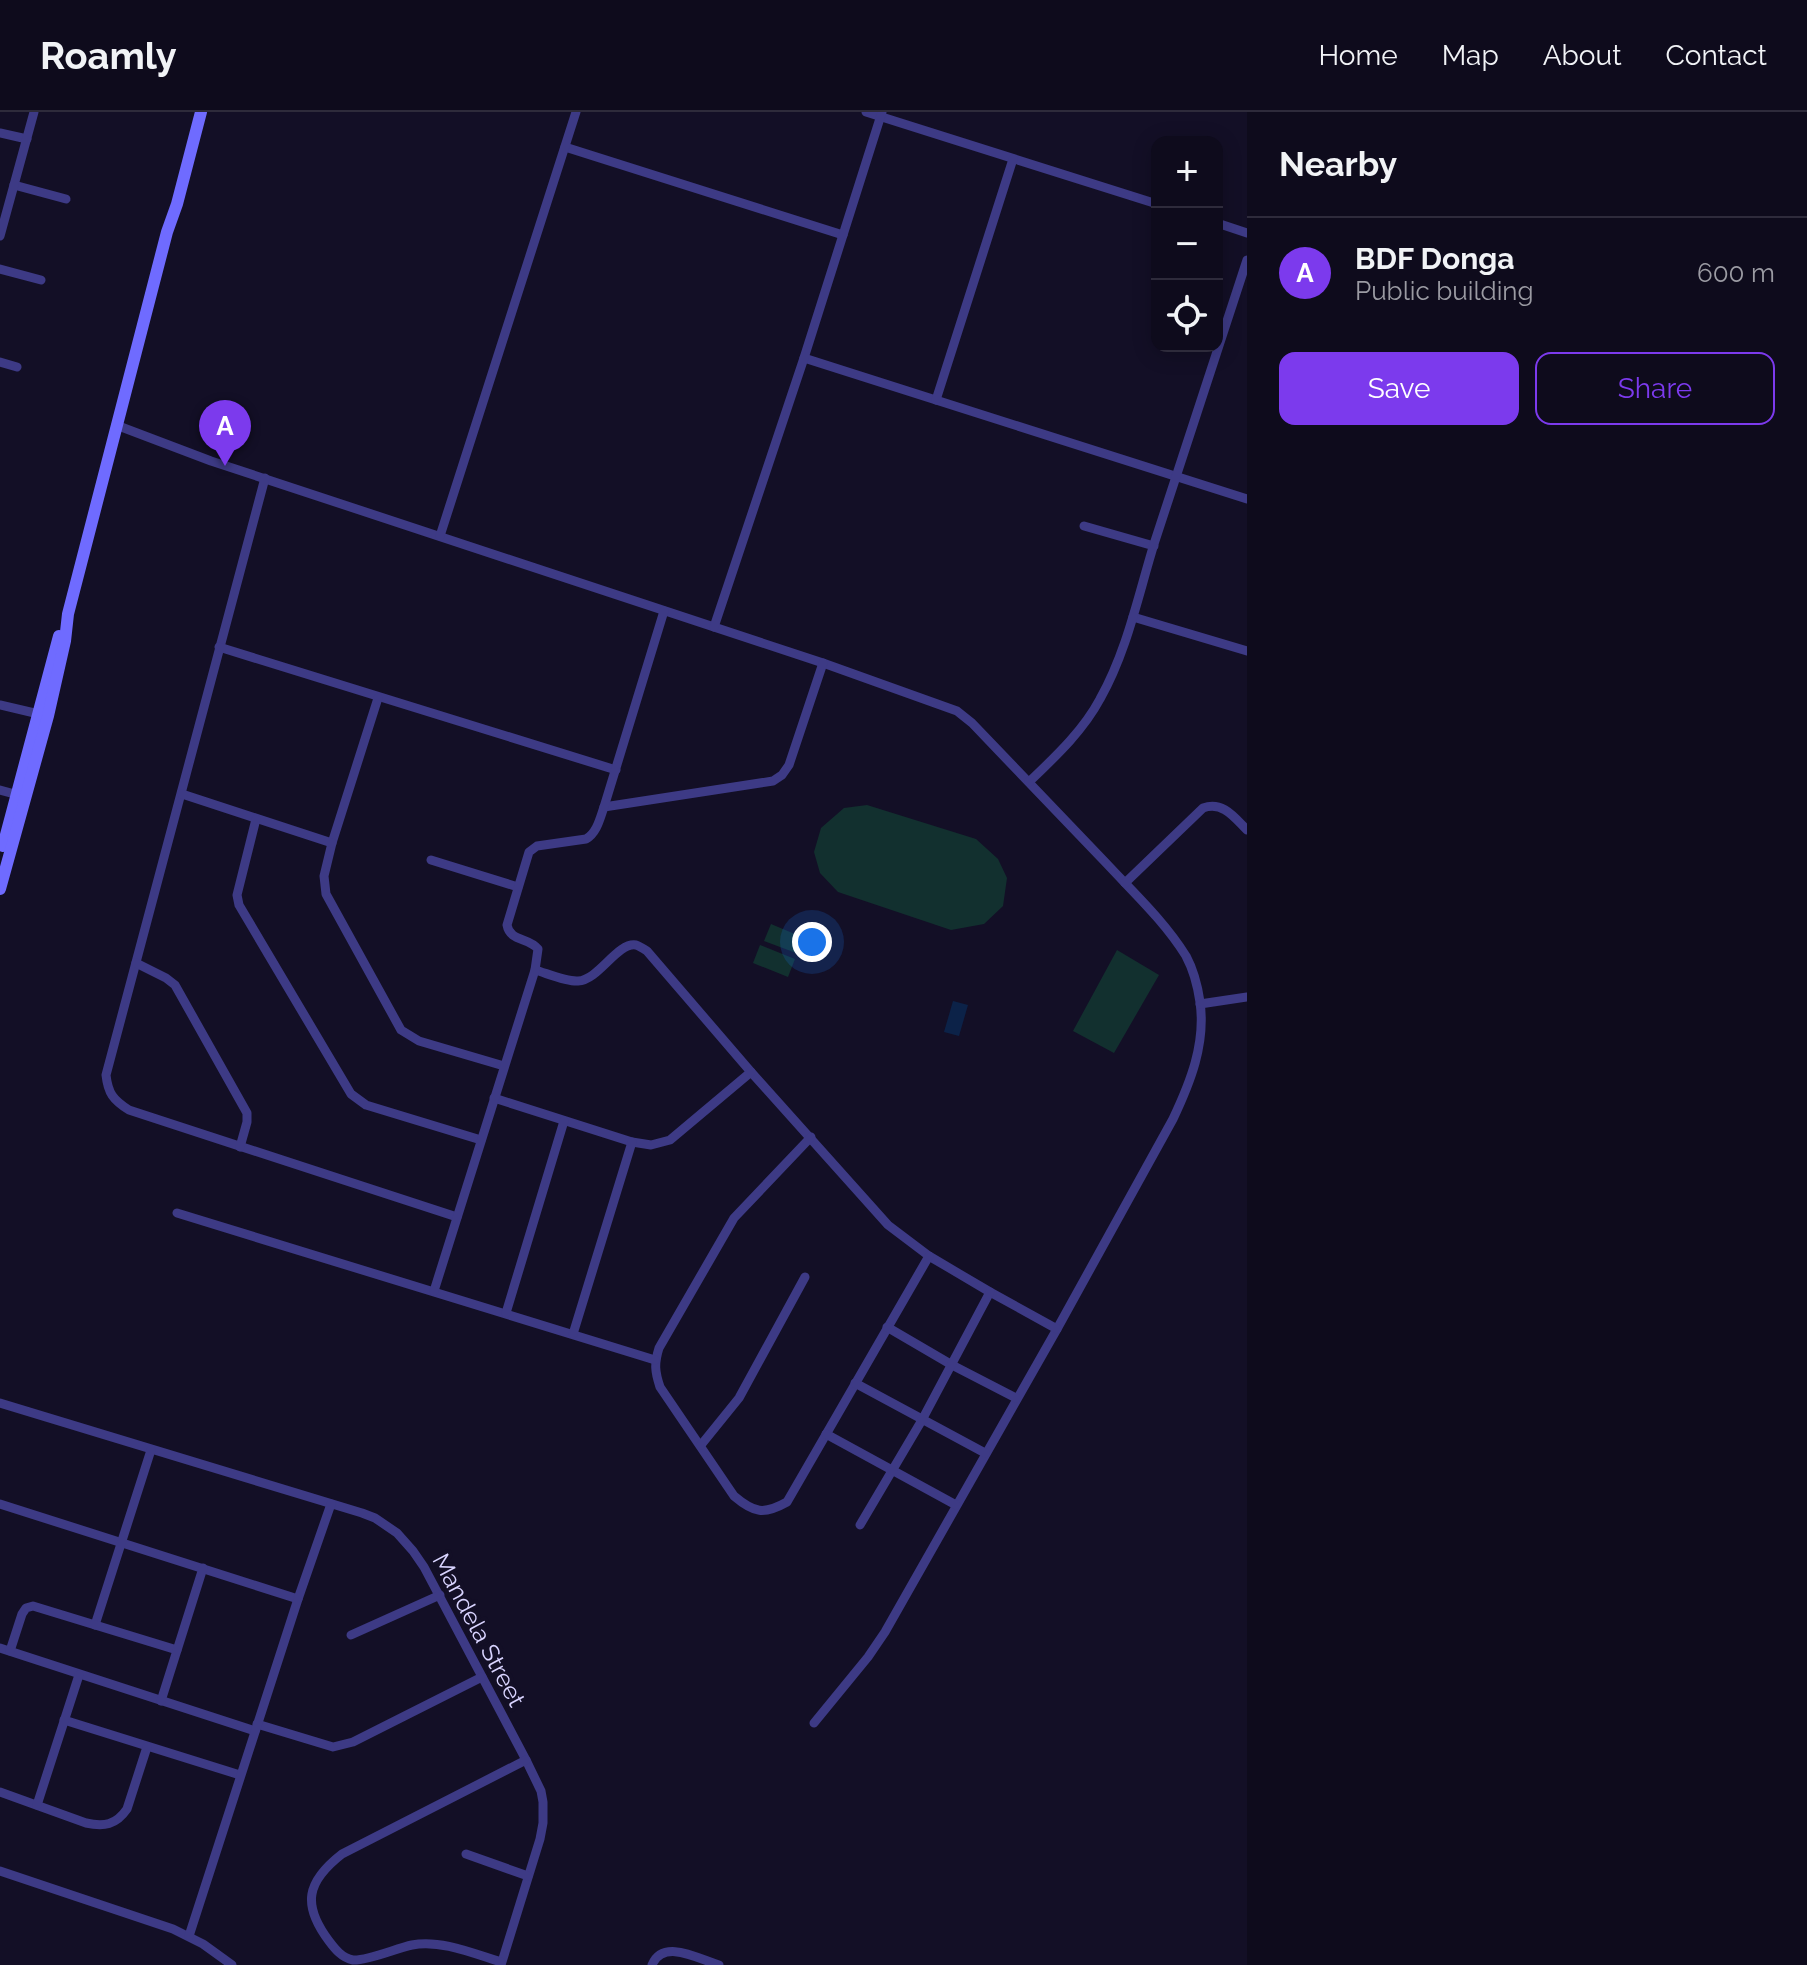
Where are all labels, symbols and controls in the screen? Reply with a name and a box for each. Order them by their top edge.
text: Roamly [40,33,177,78]
text: Home [1318,39,1398,72]
text: Map [1442,39,1499,72]
text: About [1543,39,1622,72]
text: Contact [1666,39,1767,72]
map controls [1151,136,1223,352]
button: + [1151,136,1223,208]
text: Nearby [1279,144,1397,184]
button: − [1151,208,1223,280]
text: BDF Donga [1355,241,1515,276]
text: A [1296,258,1314,288]
text: 600 m [1697,258,1775,288]
text: Public building [1355,276,1534,306]
button: locate [1151,280,1223,352]
button: Save [1279,352,1519,425]
button: Share [1535,352,1775,425]
pin: A [199,400,251,466]
your location [792,922,832,962]
street label: Mandela Street [426,1548,532,1712]

